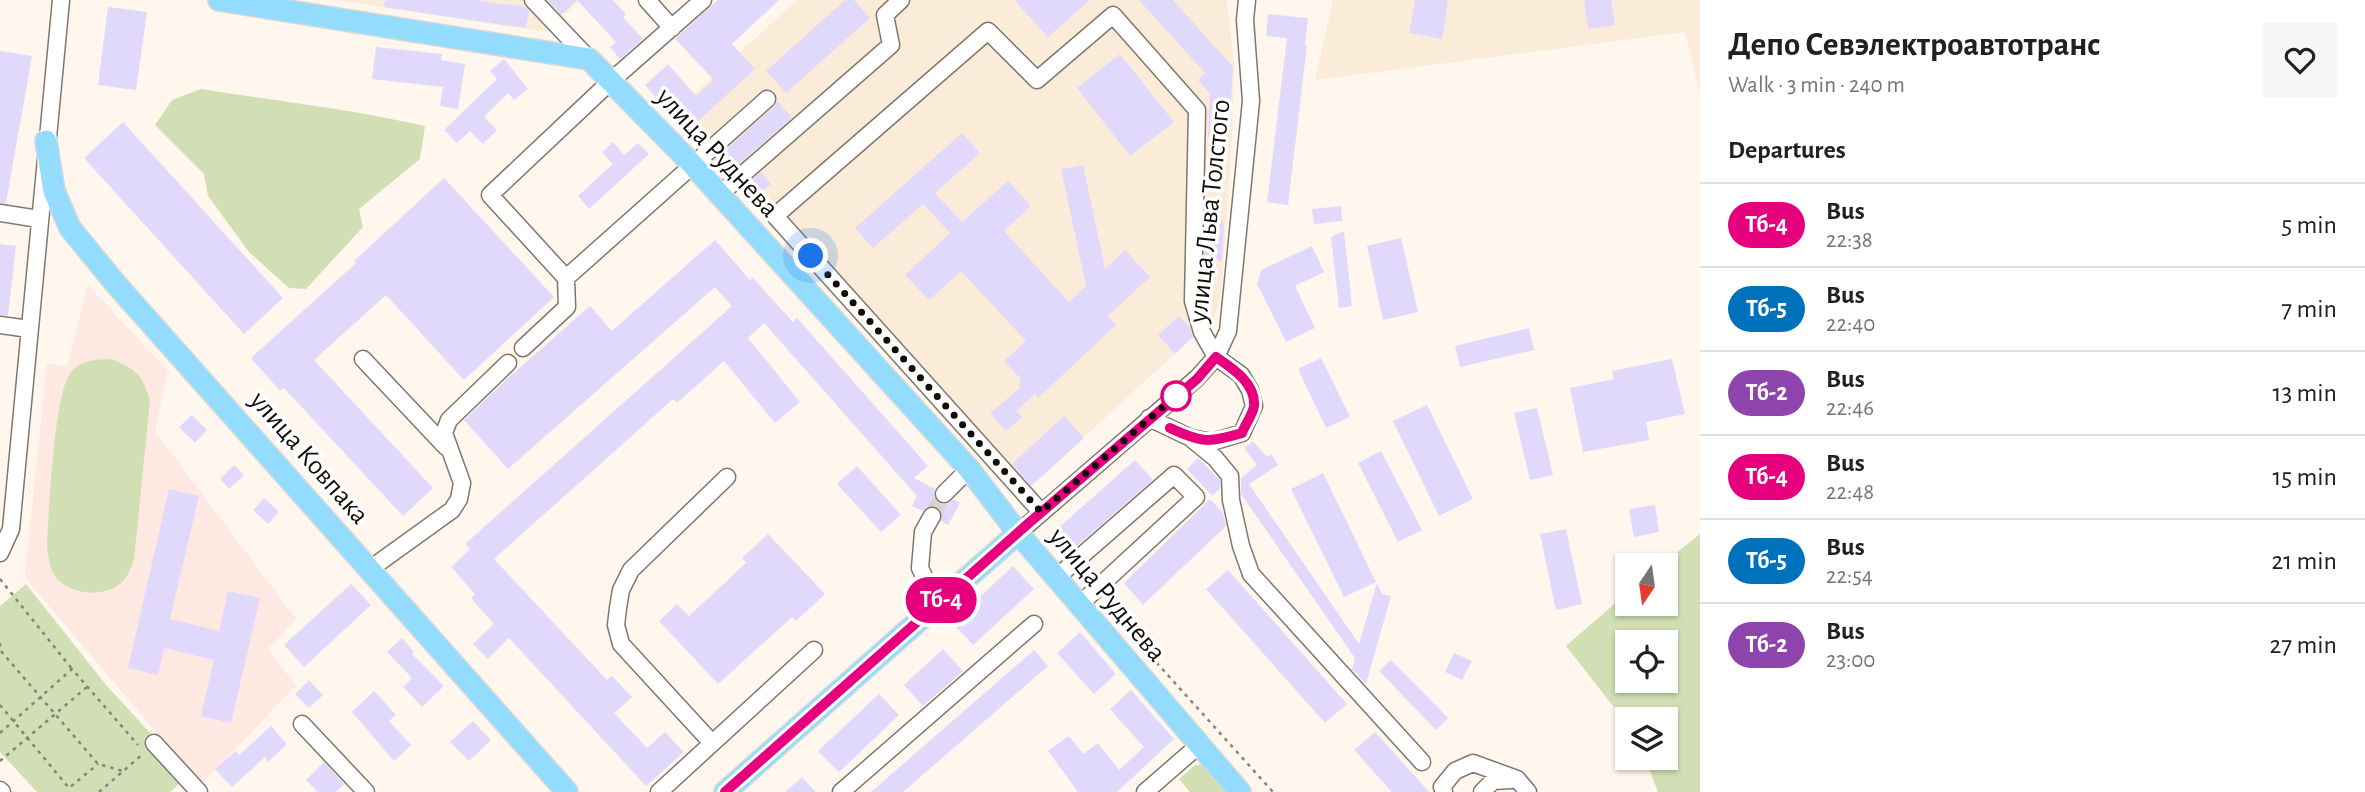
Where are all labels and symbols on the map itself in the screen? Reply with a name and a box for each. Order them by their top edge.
street label: улица Руднева [650,82,784,223]
street label: улица Льва Толстого [1184,98,1236,325]
your location [793,238,828,273]
unlabelled marker [1161,381,1191,411]
street label: улица Ковпака [244,386,374,530]
street label: улица Руднева [1043,522,1171,667]
north arrow [1615,553,1678,616]
line badge: Тб-4 [892,577,990,623]

